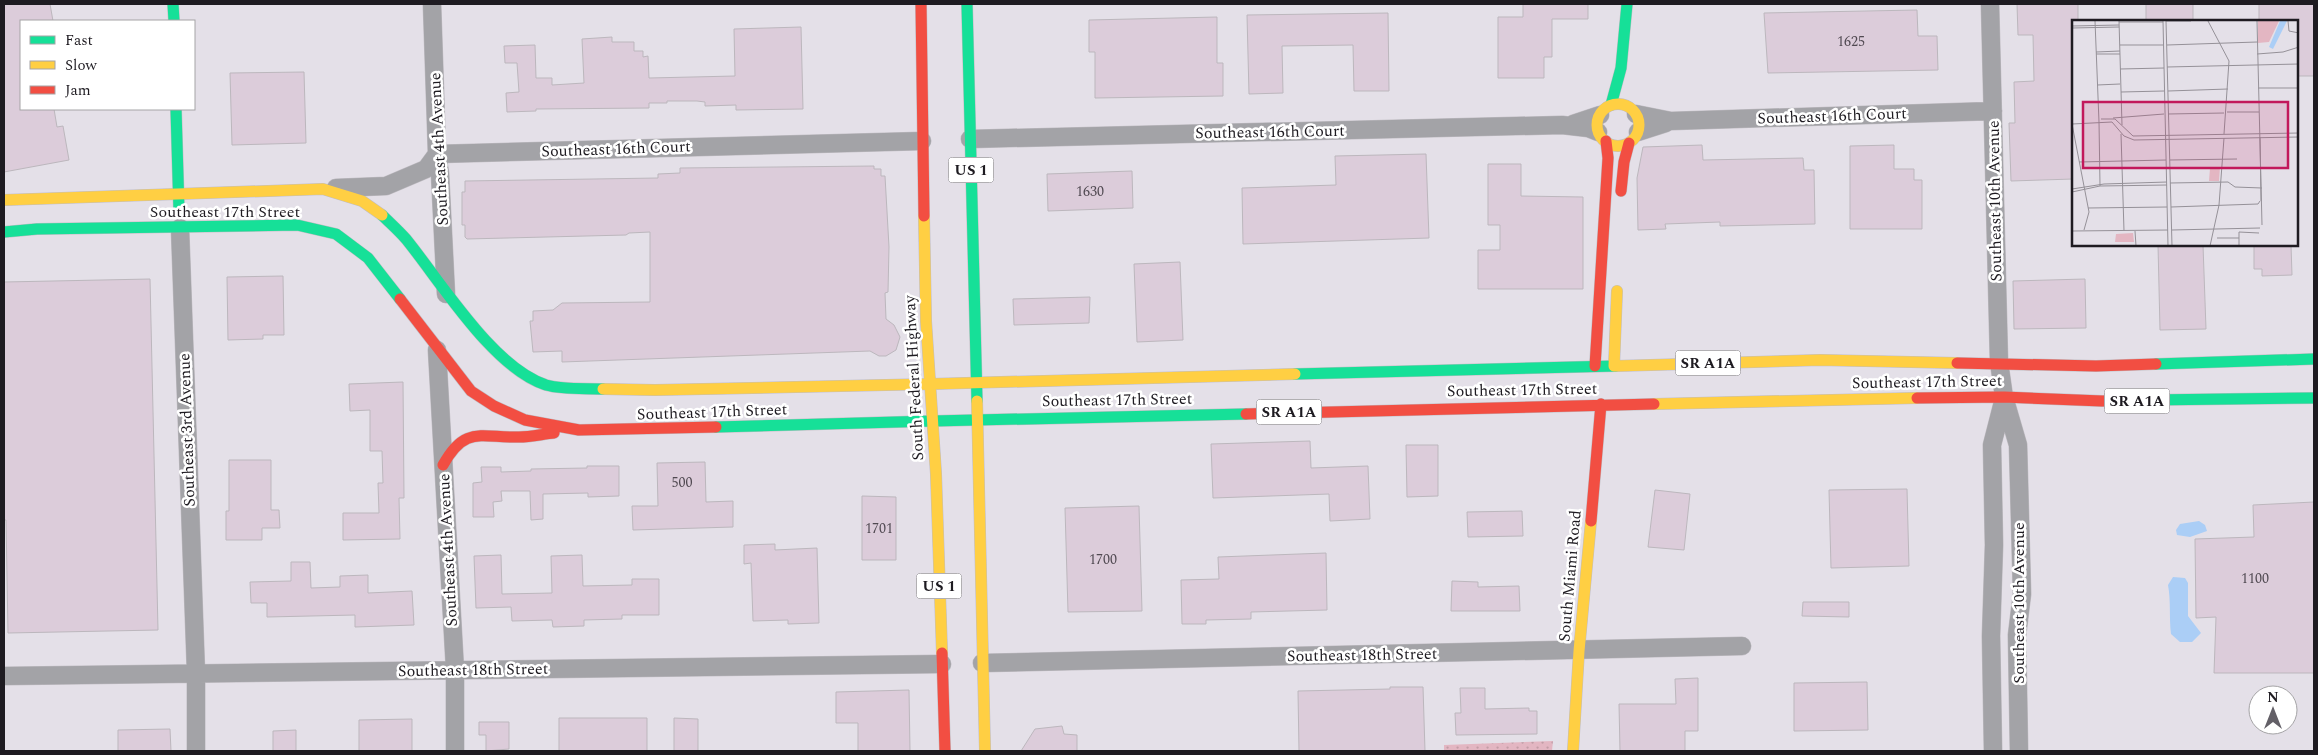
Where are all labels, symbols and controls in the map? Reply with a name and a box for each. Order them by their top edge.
legend [20,20,195,110]
inset map [2072,20,2298,246]
text: Fast [65,29,93,52]
house number: 1625 [1837,31,1865,52]
text: Slow [65,54,97,77]
street label: Southeast 4th Avenue [423,72,455,226]
text: Jam [65,79,91,102]
street label: Southeast 16th Court [1757,101,1908,131]
street label: Southeast 16th Court [1195,119,1345,145]
street label: Southeast 10th Avenue [1982,120,2008,282]
street label: Southeast 16th Court [541,134,692,164]
road number: US 1 [948,158,994,182]
house number: 1630 [1076,181,1104,202]
street label: Southeast 17th Street [150,200,301,224]
street label: South Federal Highway [898,294,930,461]
road number: SR A1A [1676,350,1740,376]
street label: Southeast 3rd Avenue [172,353,202,507]
street label: Southeast 17th Street [1852,369,2003,395]
street label: Southeast 17th Street [1447,377,1598,403]
street label: Southeast 17th Street [1042,387,1193,413]
road number: SR A1A [2104,388,2170,414]
street label: Southeast 17th Street [636,397,788,427]
road number: SR A1A [1256,400,1322,424]
house number: 500 [672,472,693,493]
street label: Southeast 4th Avenue [432,473,464,627]
street label: South Miami Road [1552,509,1588,643]
house number: 1701 [865,518,893,539]
street label: Southeast 10th Avenue [2007,522,2031,684]
house number: 1700 [1089,549,1117,570]
house number: 1100 [2241,568,2269,589]
road number: US 1 [916,574,962,598]
street label: Southeast 18th Street [1287,642,1438,668]
street label: Southeast 18th Street [398,657,549,683]
north arrow [2248,685,2298,735]
text: N [2267,687,2279,708]

